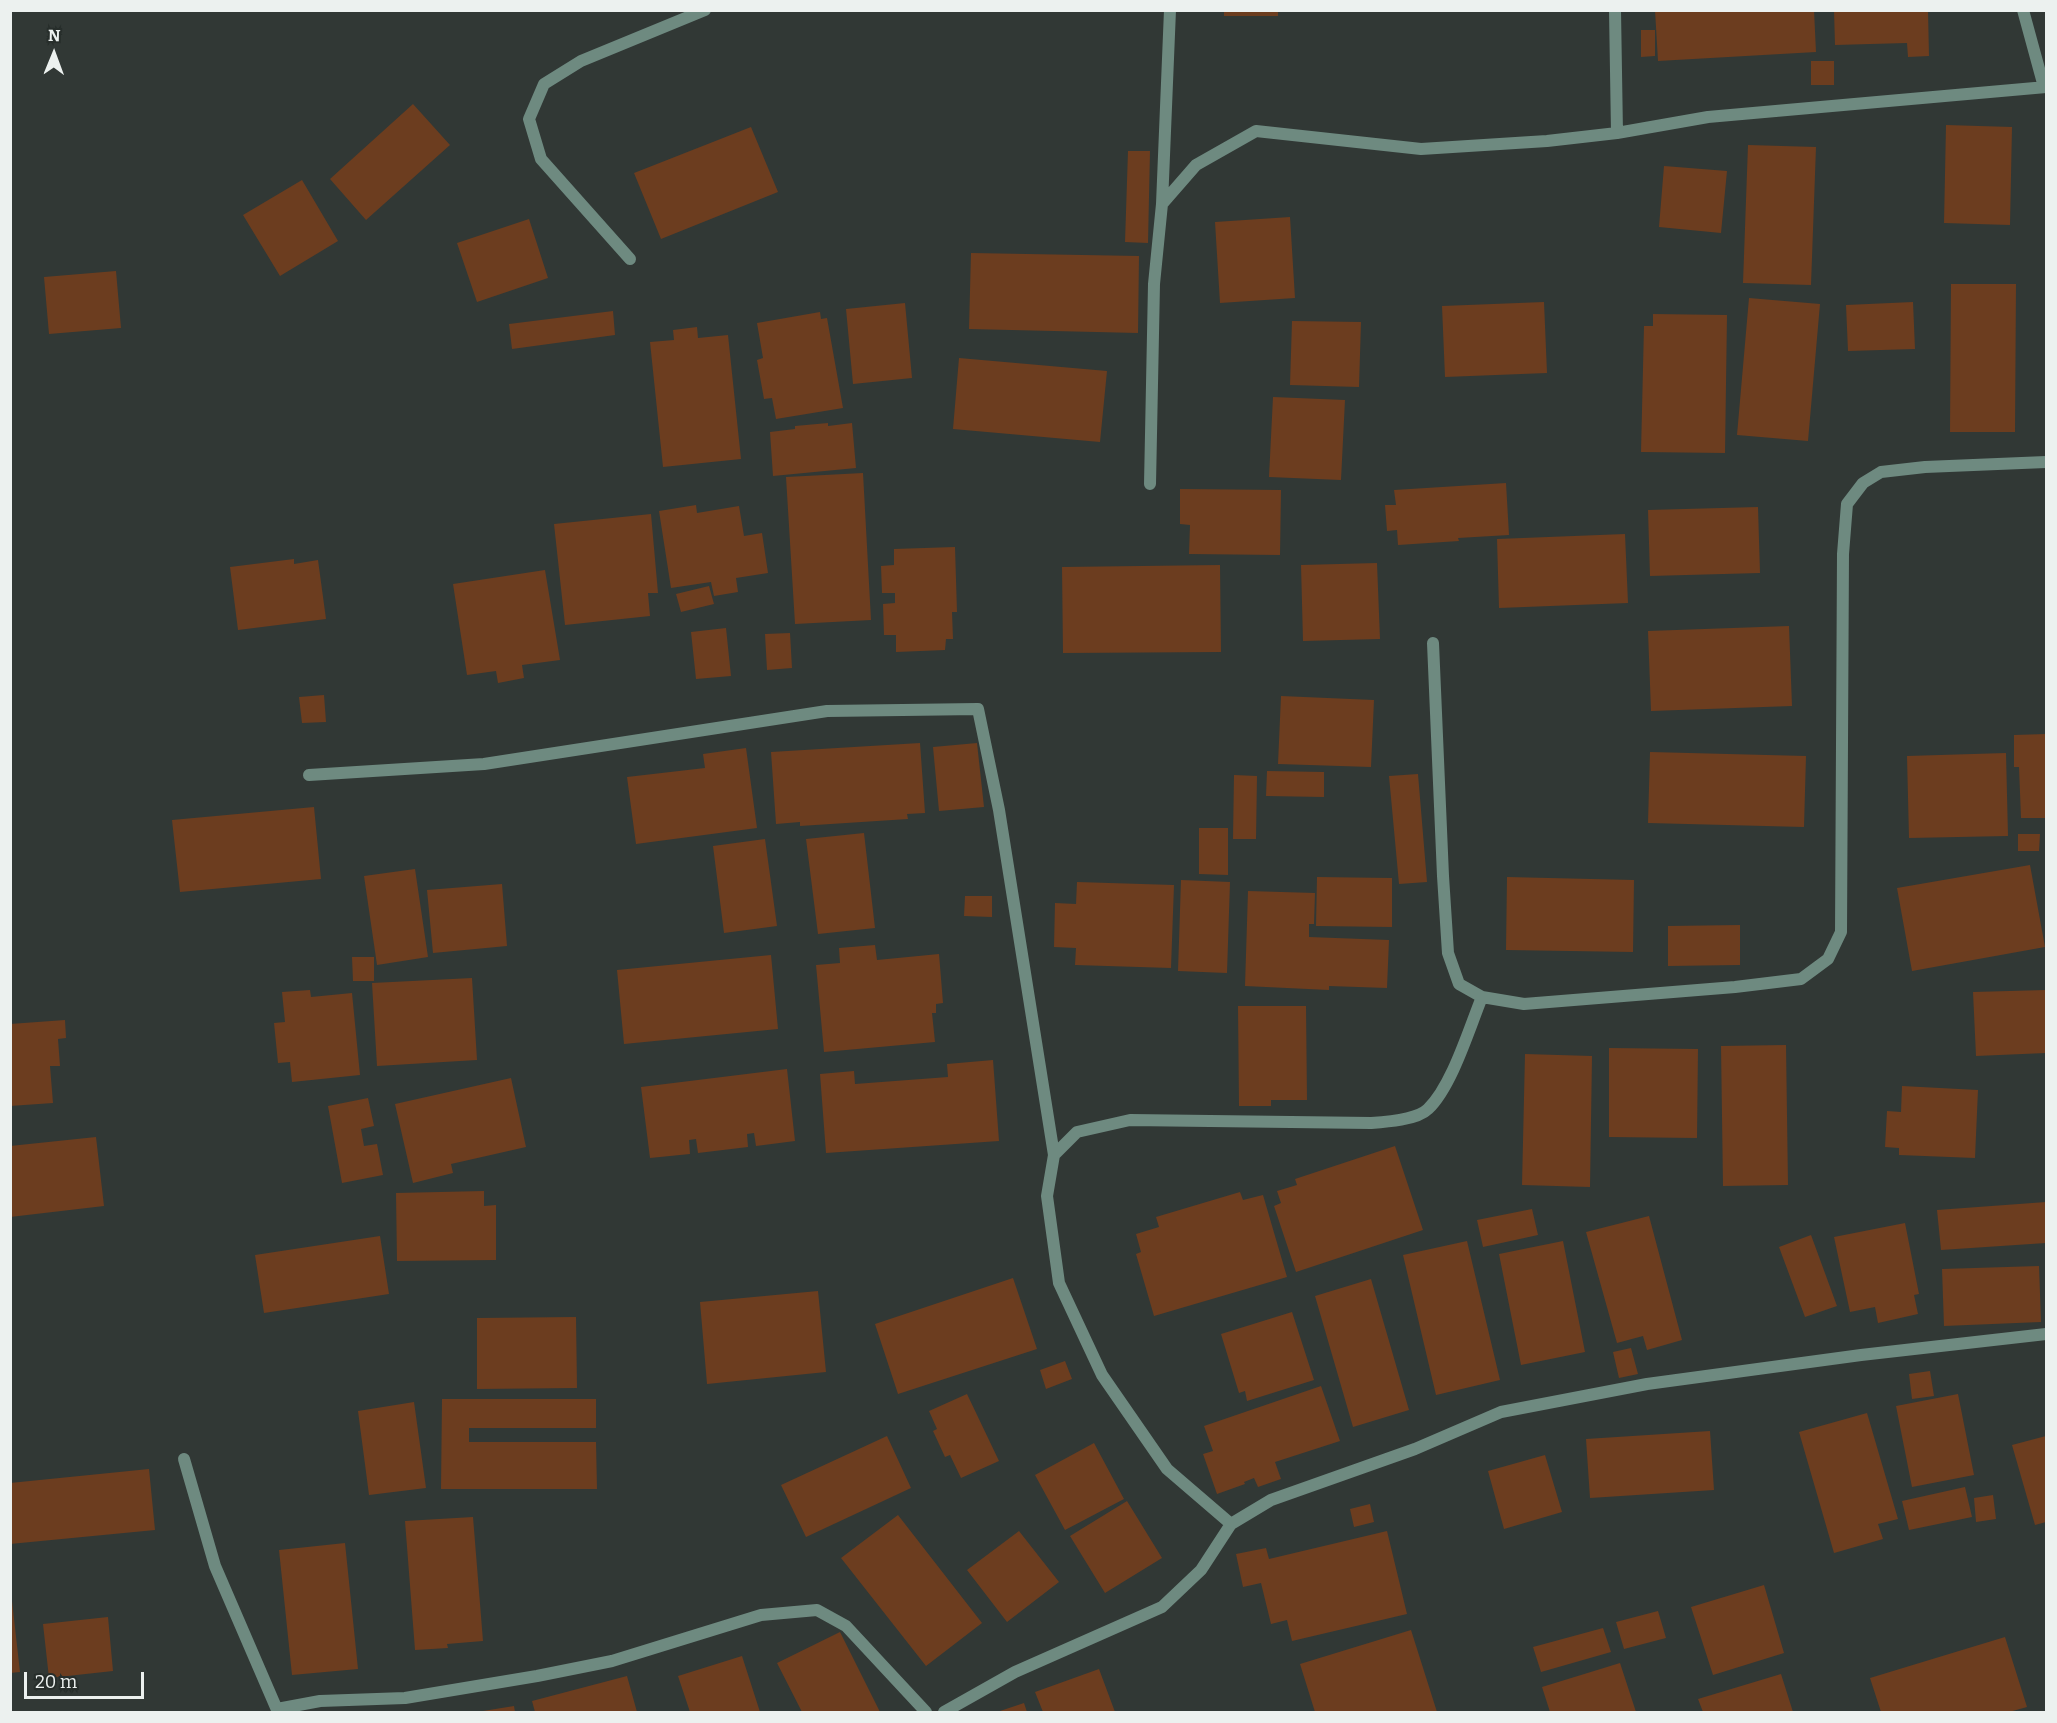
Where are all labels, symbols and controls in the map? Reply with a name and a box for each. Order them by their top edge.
north arrow [24,24,84,84]
text: N [48,26,61,45]
scale bar [27,1660,147,1698]
text: 20 m [35,1671,77,1693]

